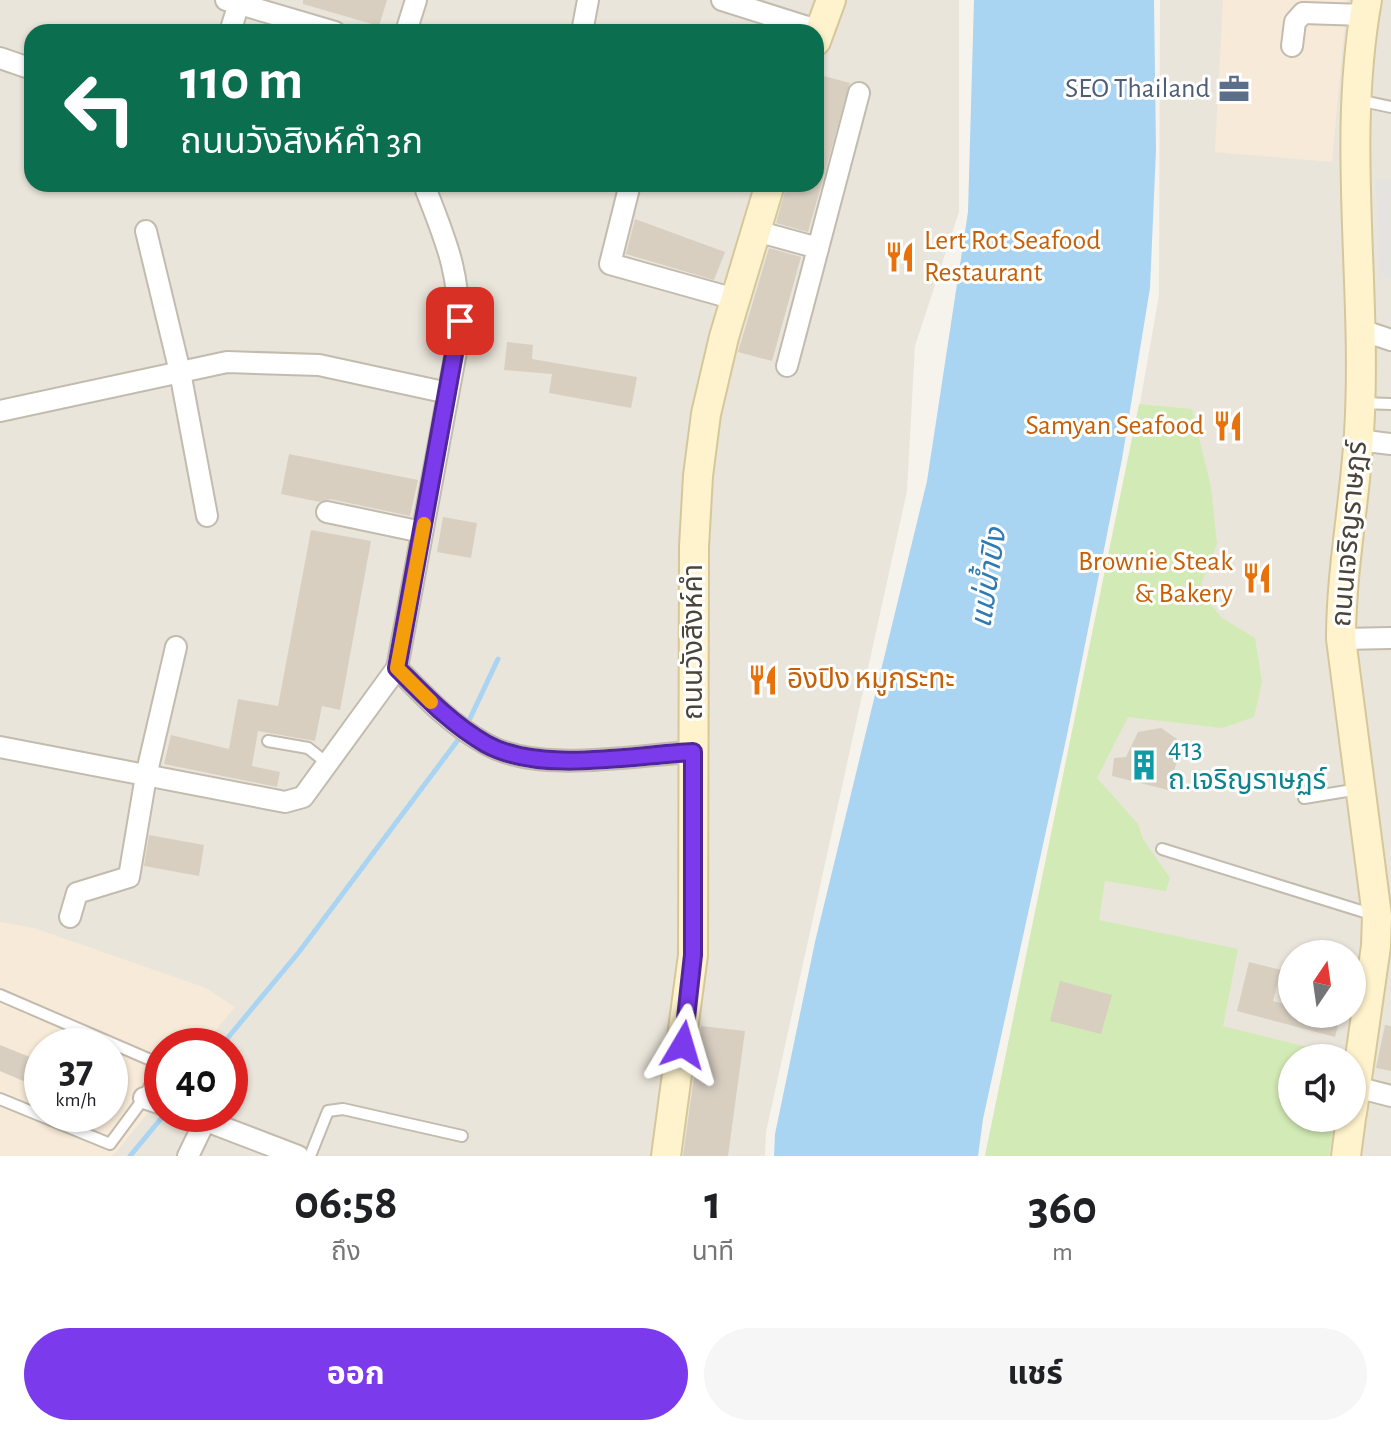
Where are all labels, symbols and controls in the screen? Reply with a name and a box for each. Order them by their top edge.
text: 110 m [180,53,303,109]
icon: left [48,56,152,160]
office icon: SEO Thailand [1217,72,1251,106]
place label: SEO Thailand [1065,75,1210,103]
text: ถนนวังสิงห์คำ 3ก [180,124,423,160]
place label: Lert Rot Seafood Restaurant [924,227,1101,287]
restaurant icon: Lert Rot Seafood Restaurant [883,240,917,274]
pin [426,287,494,355]
icon: arrive [438,299,482,343]
restaurant icon: Samyan Seafood [1211,409,1245,443]
place label: Samyan Seafood [1025,412,1204,440]
street label: ถนนเจริญราษฎร์ [1328,439,1372,628]
water label: แม่น้ำปิง [959,523,1012,630]
place label: Brownie Steak & Bakery [1078,548,1233,608]
restaurant icon: Brownie Steak & Bakery [1240,561,1274,595]
street label: ถนนวังสิงห์คำ [678,564,708,720]
restaurant icon: อิงปิง หมูกระทะ [746,663,780,697]
place label: อิงปิง หมูกระทะ [787,666,955,696]
place label: 413 ถ.เจริญราษฏร์ [1168,735,1328,795]
building icon: 413 ถ.เจริญราษฏร์ [1127,748,1161,782]
north arrow [1278,940,1366,1028]
map controls [1278,940,1366,1132]
position arrow [641,1003,725,1087]
speed limit sign: 40 [144,1028,248,1132]
button: sound [1278,1044,1366,1132]
text: 37 [59,1050,93,1090]
text: km/h [55,1090,97,1110]
text: 06:58 [294,1180,398,1228]
text: 1 [704,1180,721,1228]
text: 360 [1028,1185,1097,1233]
text: ถึง [331,1239,361,1265]
text: นาที [692,1239,734,1265]
text: m [1052,1239,1073,1265]
button: ออก [24,1328,688,1420]
button: แชร์ [704,1328,1367,1420]

